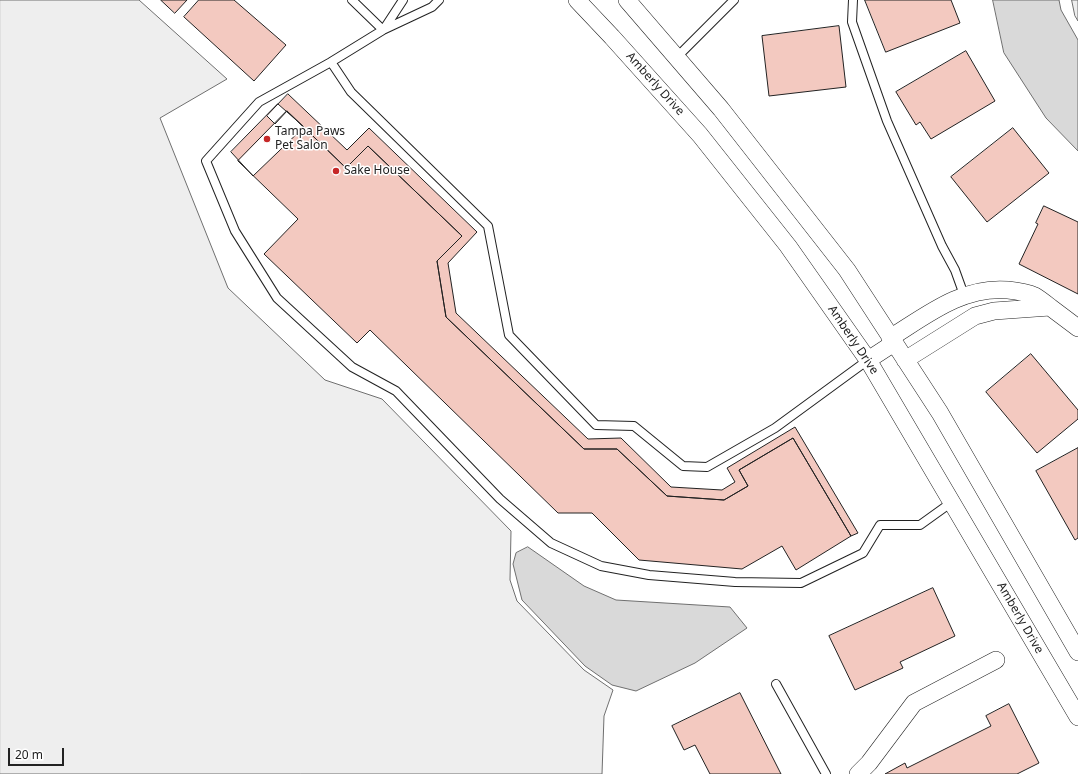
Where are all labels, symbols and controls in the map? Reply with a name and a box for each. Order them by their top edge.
street label: Amberly Drive [623,49,687,119]
place label: Tampa Paws Pet Salon [275,125,345,153]
marker: Tampa Paws Pet Salon [262,134,272,144]
place label: Sake House [344,164,410,178]
marker: Sake House [331,166,341,176]
street label: Amberly Drive [825,303,881,377]
street label: Amberly Drive [994,580,1046,656]
scale bar [10,740,66,766]
text: 20 m [15,746,43,763]

